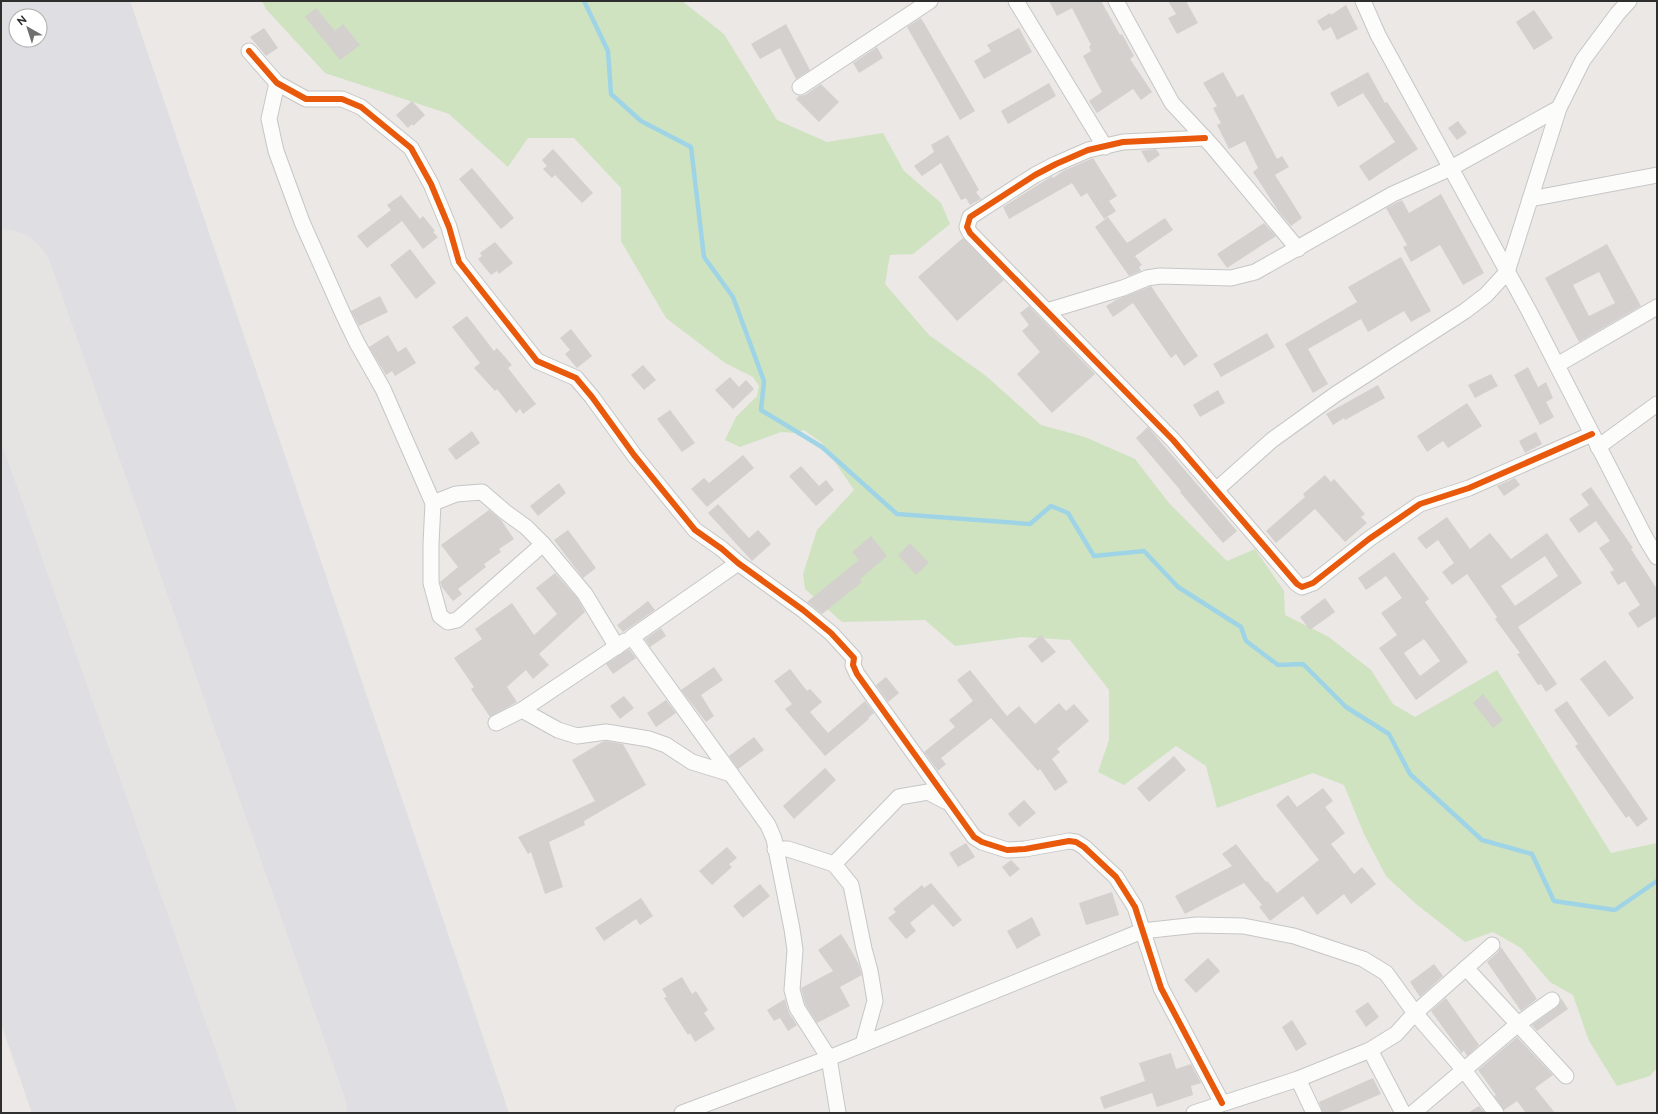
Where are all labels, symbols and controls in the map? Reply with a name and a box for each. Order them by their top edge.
north arrow [8,8,48,48]
text: N [15,13,29,28]

